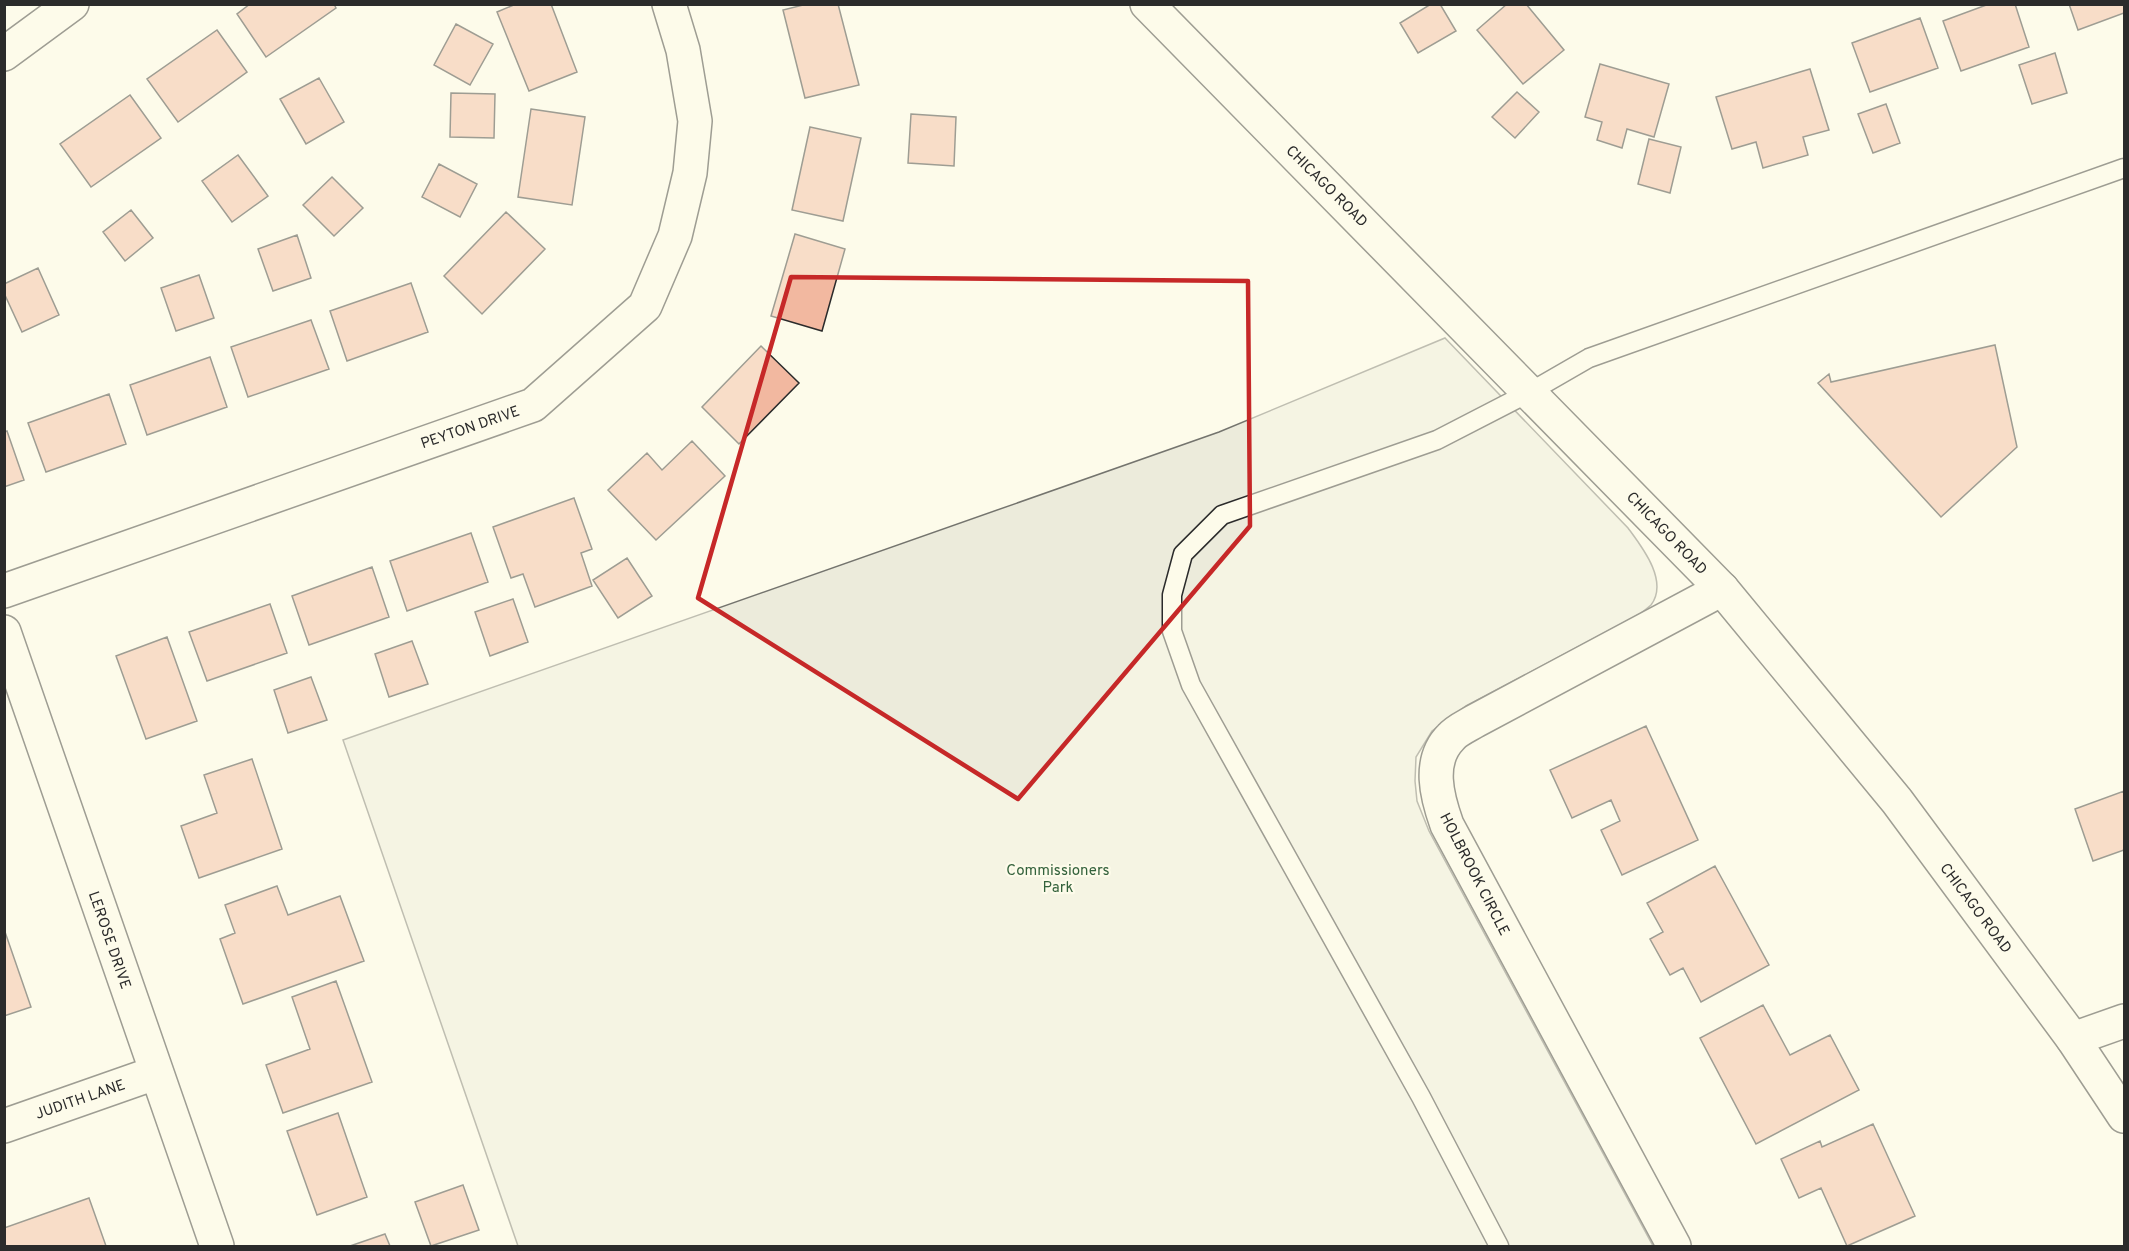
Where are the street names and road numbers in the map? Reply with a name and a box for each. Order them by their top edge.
street label: CHICAGO ROAD [1281,142,1371,232]
street label: PEYTON DRIVE [418,403,523,454]
street label: CHICAGO ROAD [1621,488,1710,580]
street label: HOLBROOK CIRCLE [1435,810,1513,939]
street label: CHICAGO ROAD [1935,860,2015,958]
street label: LEROSE DRIVE [83,889,134,992]
street label: JUDITH LANE [33,1076,128,1125]

